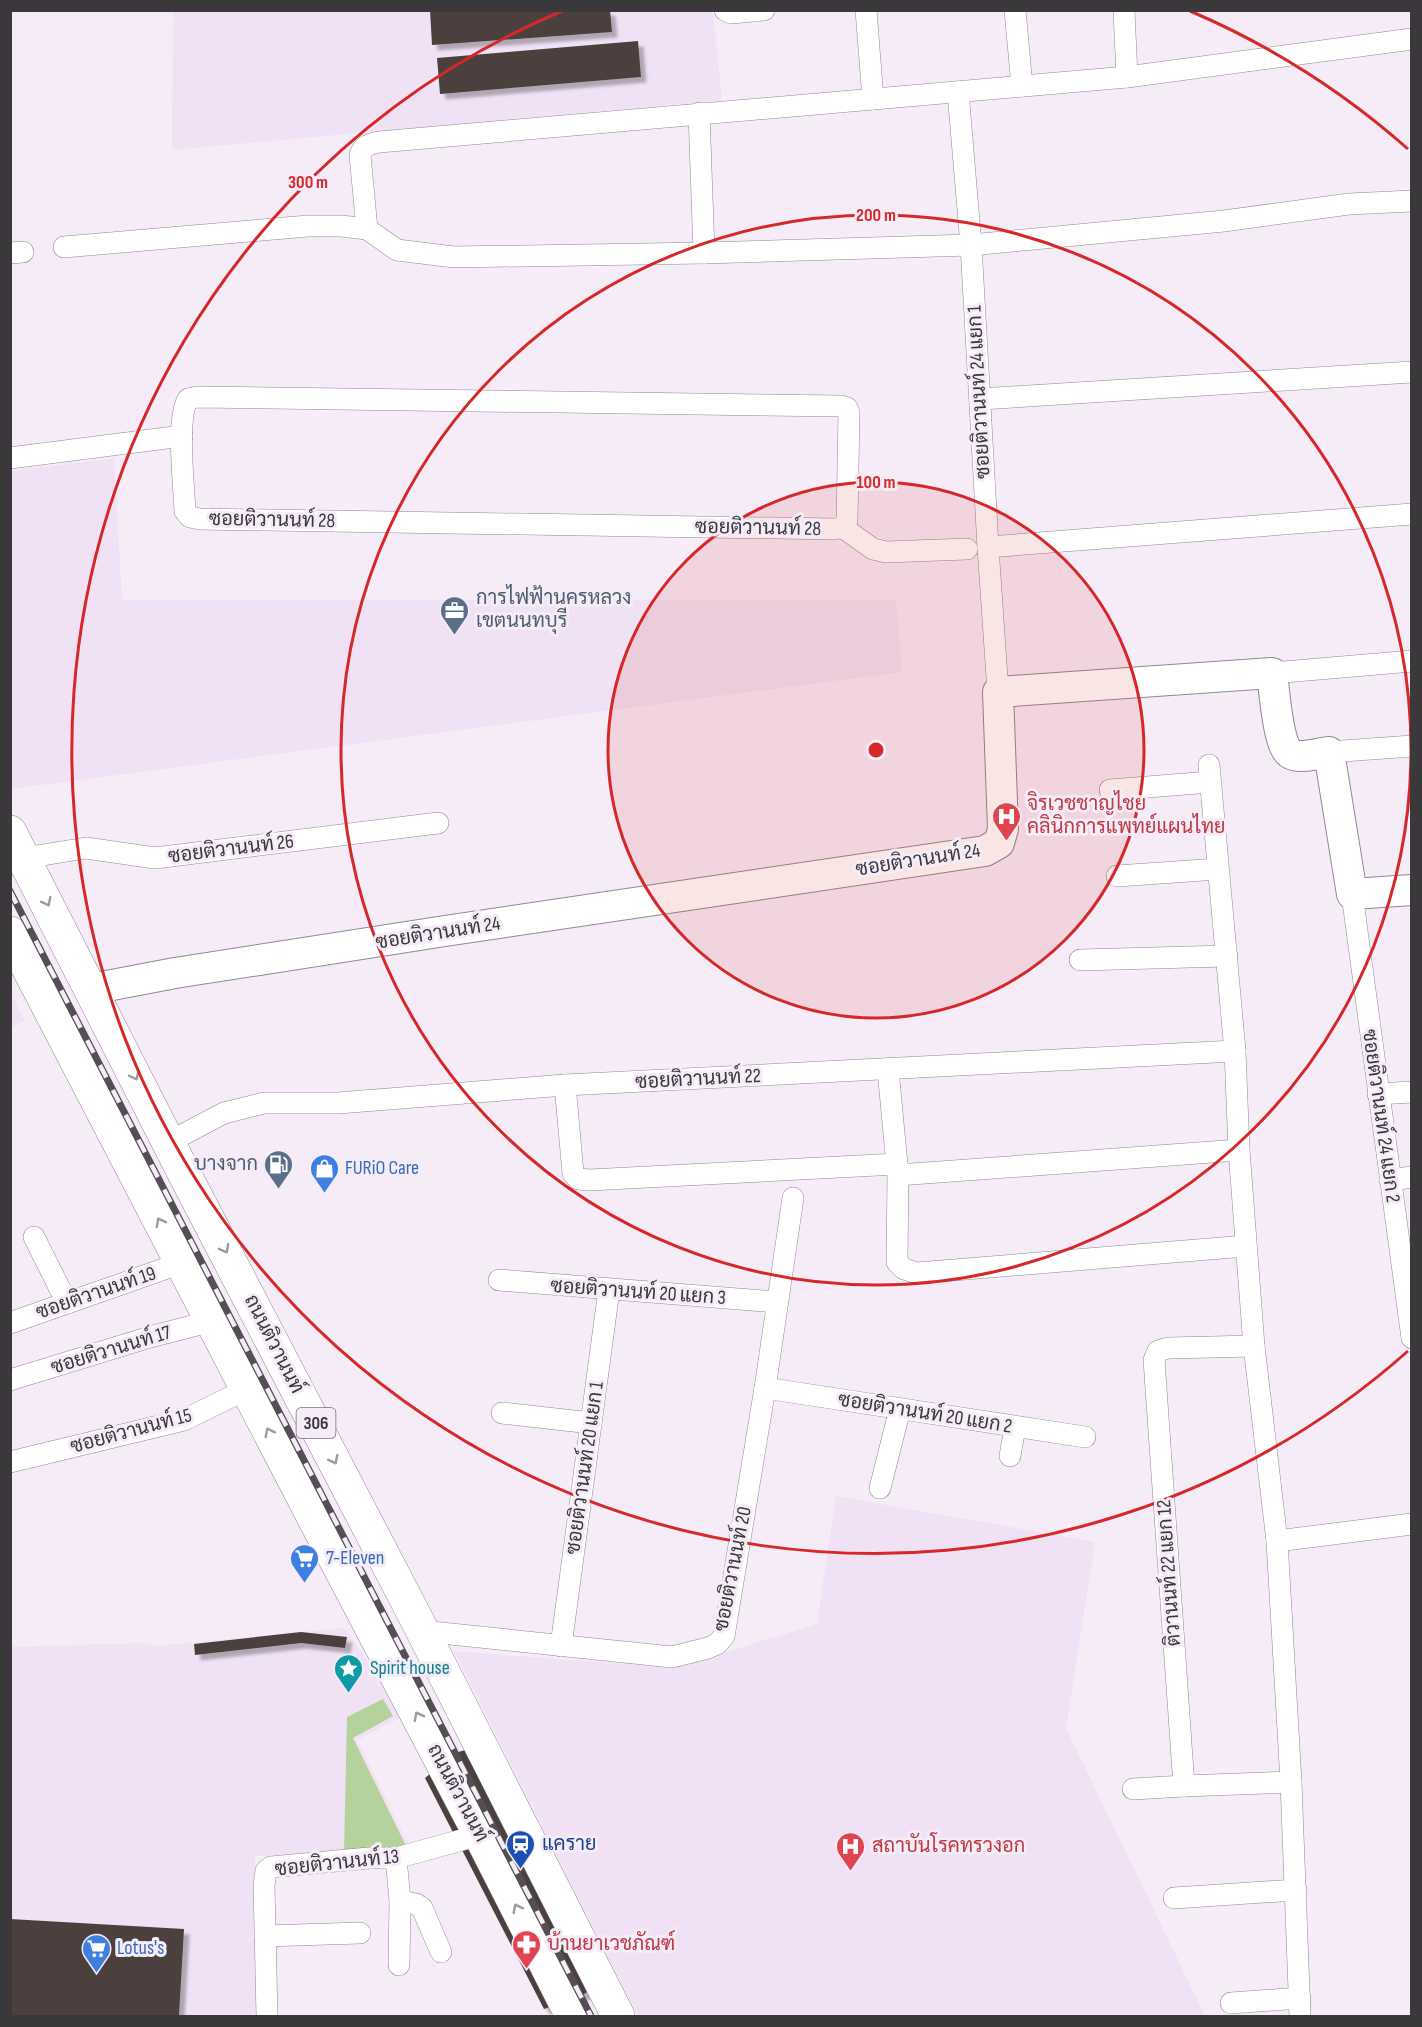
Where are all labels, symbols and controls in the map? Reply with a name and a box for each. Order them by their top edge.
text: 300 m [288,172,328,193]
text: 200 m [856,205,896,226]
street label: ซอยติวานนท์ 24 แยก 1 [959,305,996,480]
text: 100 m [857,472,896,493]
street label: ซอยติวานนท์ 28 [209,504,335,533]
street label: ซอยติวานนท์ 28 [695,512,821,541]
place label: การไฟฟ้านครหลวง เขตนนทบุรี [476,584,631,634]
office icon: การไฟฟ้านครหลวง เขตนนทบุรี [439,594,471,636]
centre of rings [866,740,886,760]
place label: จิรเวชชาญไชย คลินิกการแพทย์แผนไทย [1027,790,1226,839]
hospital icon: จิรเวชชาญไชย คลินิกการแพทย์แผนไทย [990,800,1022,842]
street label: ซอยติวานนท์ 26 [166,826,295,869]
street label: ซอยติวานนท์ 24 [853,835,982,882]
one-way arrow [40,896,51,907]
street label: ซอยติวานนท์ 24 [373,908,502,955]
street label: ซอยติวานนท์ 24 แยก 2 [1357,1027,1408,1204]
street label: ซอยติวานนท์ 22 [634,1061,761,1094]
one-way arrow [128,1070,139,1081]
fuel station icon: บางจาก [263,1148,295,1190]
place label: บางจาก [194,1152,258,1176]
shop icon: FURiO Care [308,1152,340,1194]
place label: FURiO Care [345,1156,419,1180]
one-way arrow [155,1217,167,1228]
one-way arrow [218,1243,229,1254]
street label: ซอยติวานนท์ 19 [32,1258,159,1325]
street label: ซอยติวานนท์ 20 แยก 3 [549,1271,727,1310]
street label: ถนนติวานนท์ [239,1289,312,1397]
street label: ซอยติวานนท์ 17 [47,1317,174,1380]
street label: ซอยติวานนท์ 20 แยก 1 [558,1380,609,1556]
street label: ซอยติวานนท์ 20 แยก 2 [836,1384,1014,1439]
street label: ซอยติวานนท์ 15 [67,1400,194,1459]
road number: 306 [296,1408,336,1438]
one-way arrow [265,1427,276,1438]
one-way arrow [327,1453,338,1464]
street label: ติวานนท์ 22 แยก 12 [1149,1499,1186,1647]
street label: ซอยติวานนท์ 20 [706,1504,757,1633]
supermarket icon: 7-Eleven [289,1542,321,1584]
place label: 7-Eleven [326,1546,384,1570]
place icon: Spirit house [333,1652,365,1694]
place label: Spirit house [370,1656,450,1680]
one-way arrow [414,1712,425,1723]
street label: ถนนติวานนท์ [422,1738,497,1846]
station icon: แคราย [505,1828,537,1870]
hospital icon: สถาบันโรคทรวงอก [835,1830,867,1872]
place label: แคราย [542,1832,596,1856]
place label: สถาบันโรคทรวงอก [872,1832,1025,1858]
street label: ซอยติวานนท์ 13 [273,1842,400,1881]
one-way arrow [513,1903,525,1914]
pharmacy icon: บ้านยาเวชภัณฑ์ [510,1928,542,1970]
place label: บ้านยาเวชภัณฑ์ [547,1929,675,1956]
supermarket icon: Lotus's [80,1932,112,1974]
place label: Lotus's [117,1936,164,1960]

